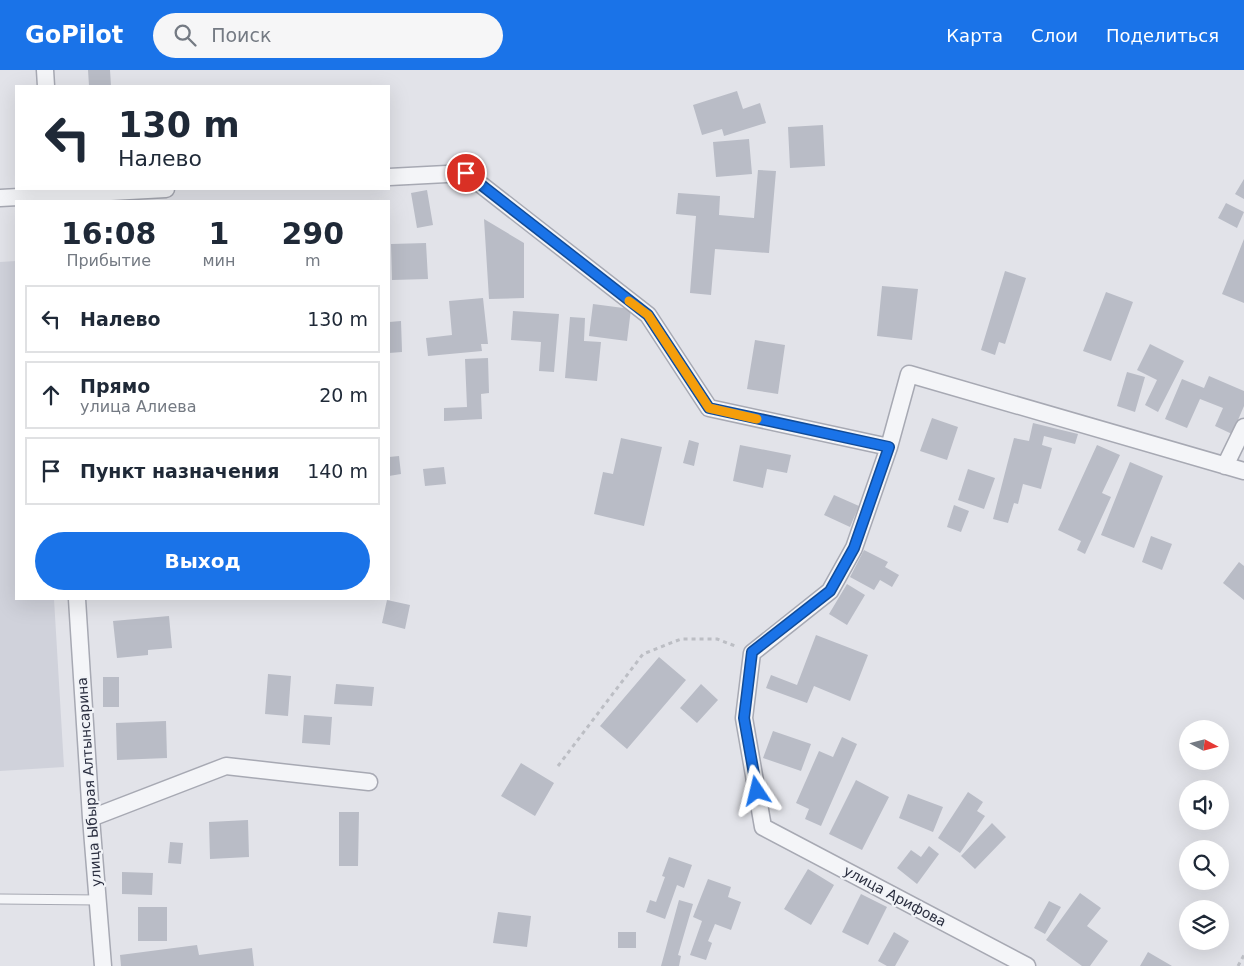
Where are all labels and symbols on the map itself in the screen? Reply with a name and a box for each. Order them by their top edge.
pin [445,152,487,194]
street label: улица Ыбырая Алтынсарина [74,677,104,887]
north arrow [1179,720,1229,770]
position arrow [730,764,782,816]
street label: улица Арифова [841,862,949,930]

